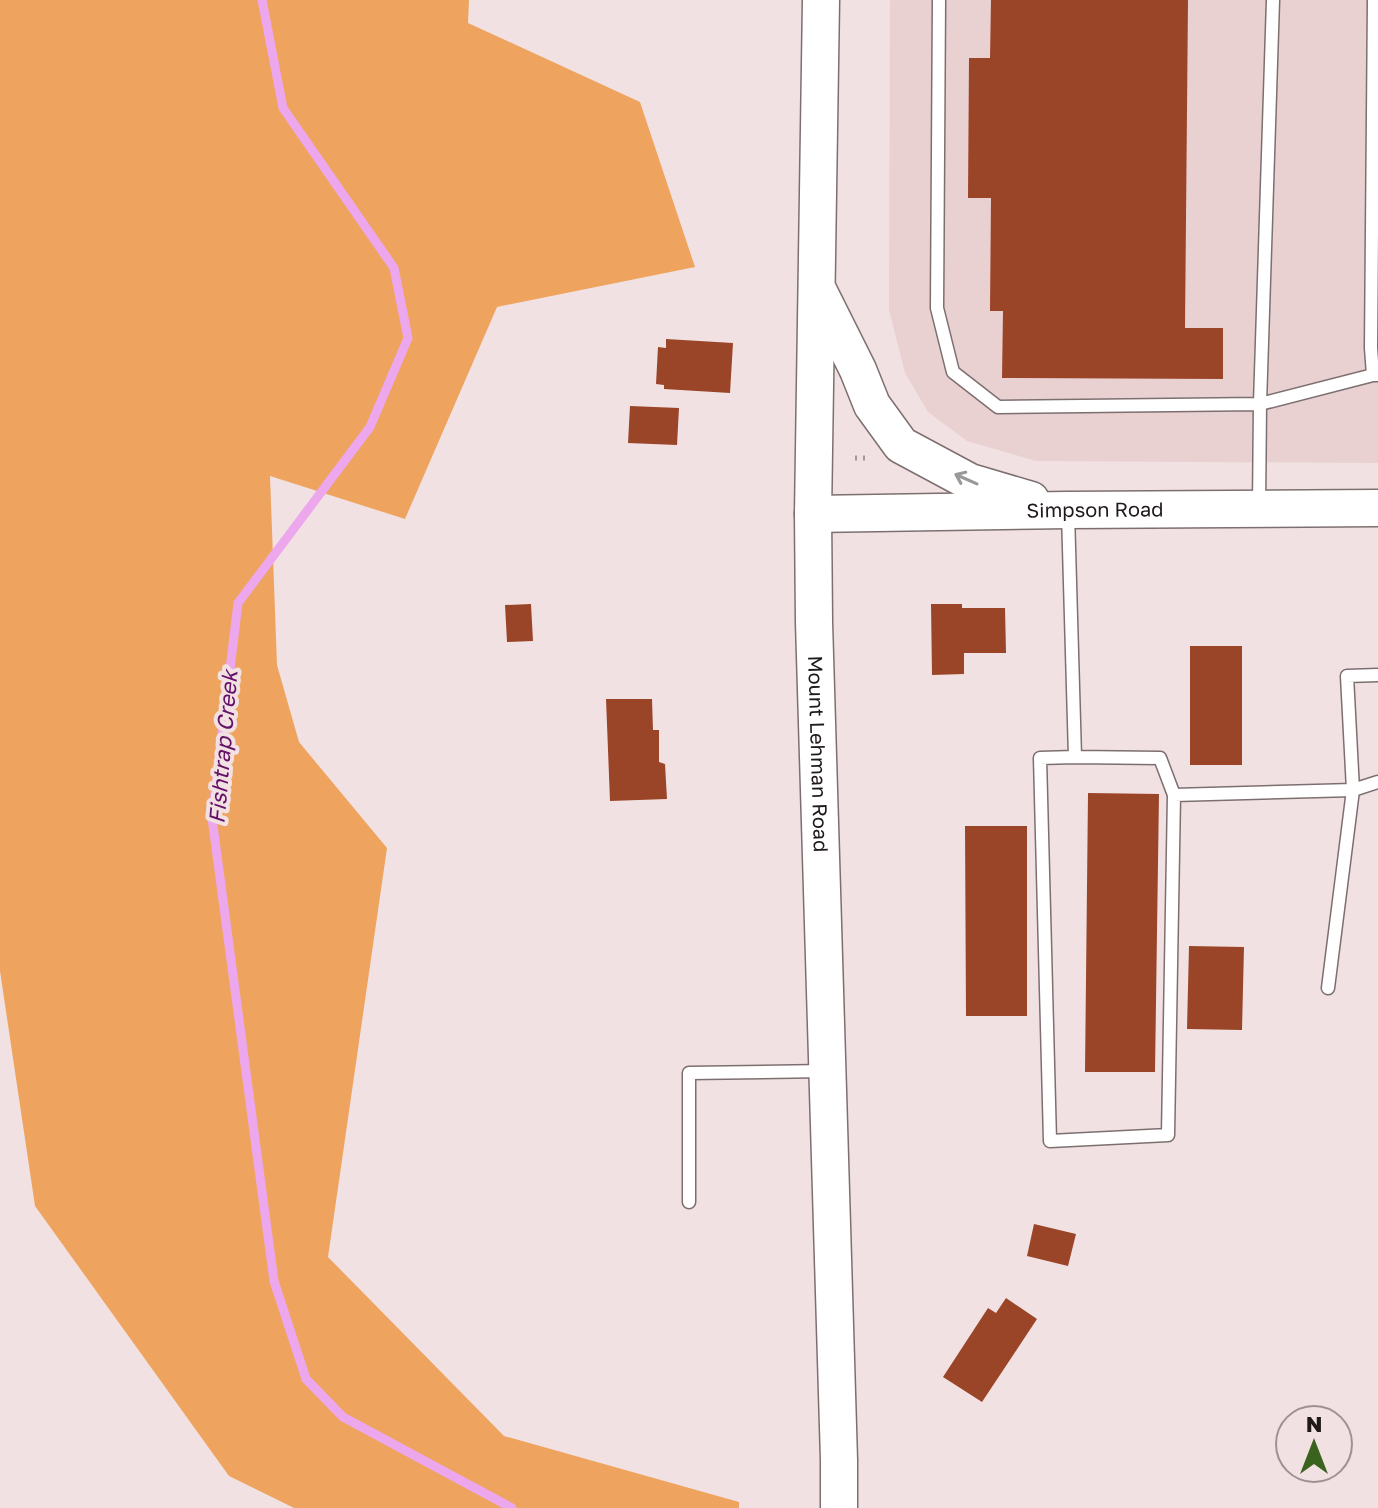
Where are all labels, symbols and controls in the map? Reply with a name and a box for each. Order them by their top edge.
one-way arrow [955,471,979,486]
street label: Simpson Road [1026,496,1164,522]
street label: Mount Lehman Road [804,655,834,853]
water label: Fishtrap Creek [202,667,243,825]
north arrow [1274,1404,1354,1484]
text: N [1306,1410,1322,1437]

